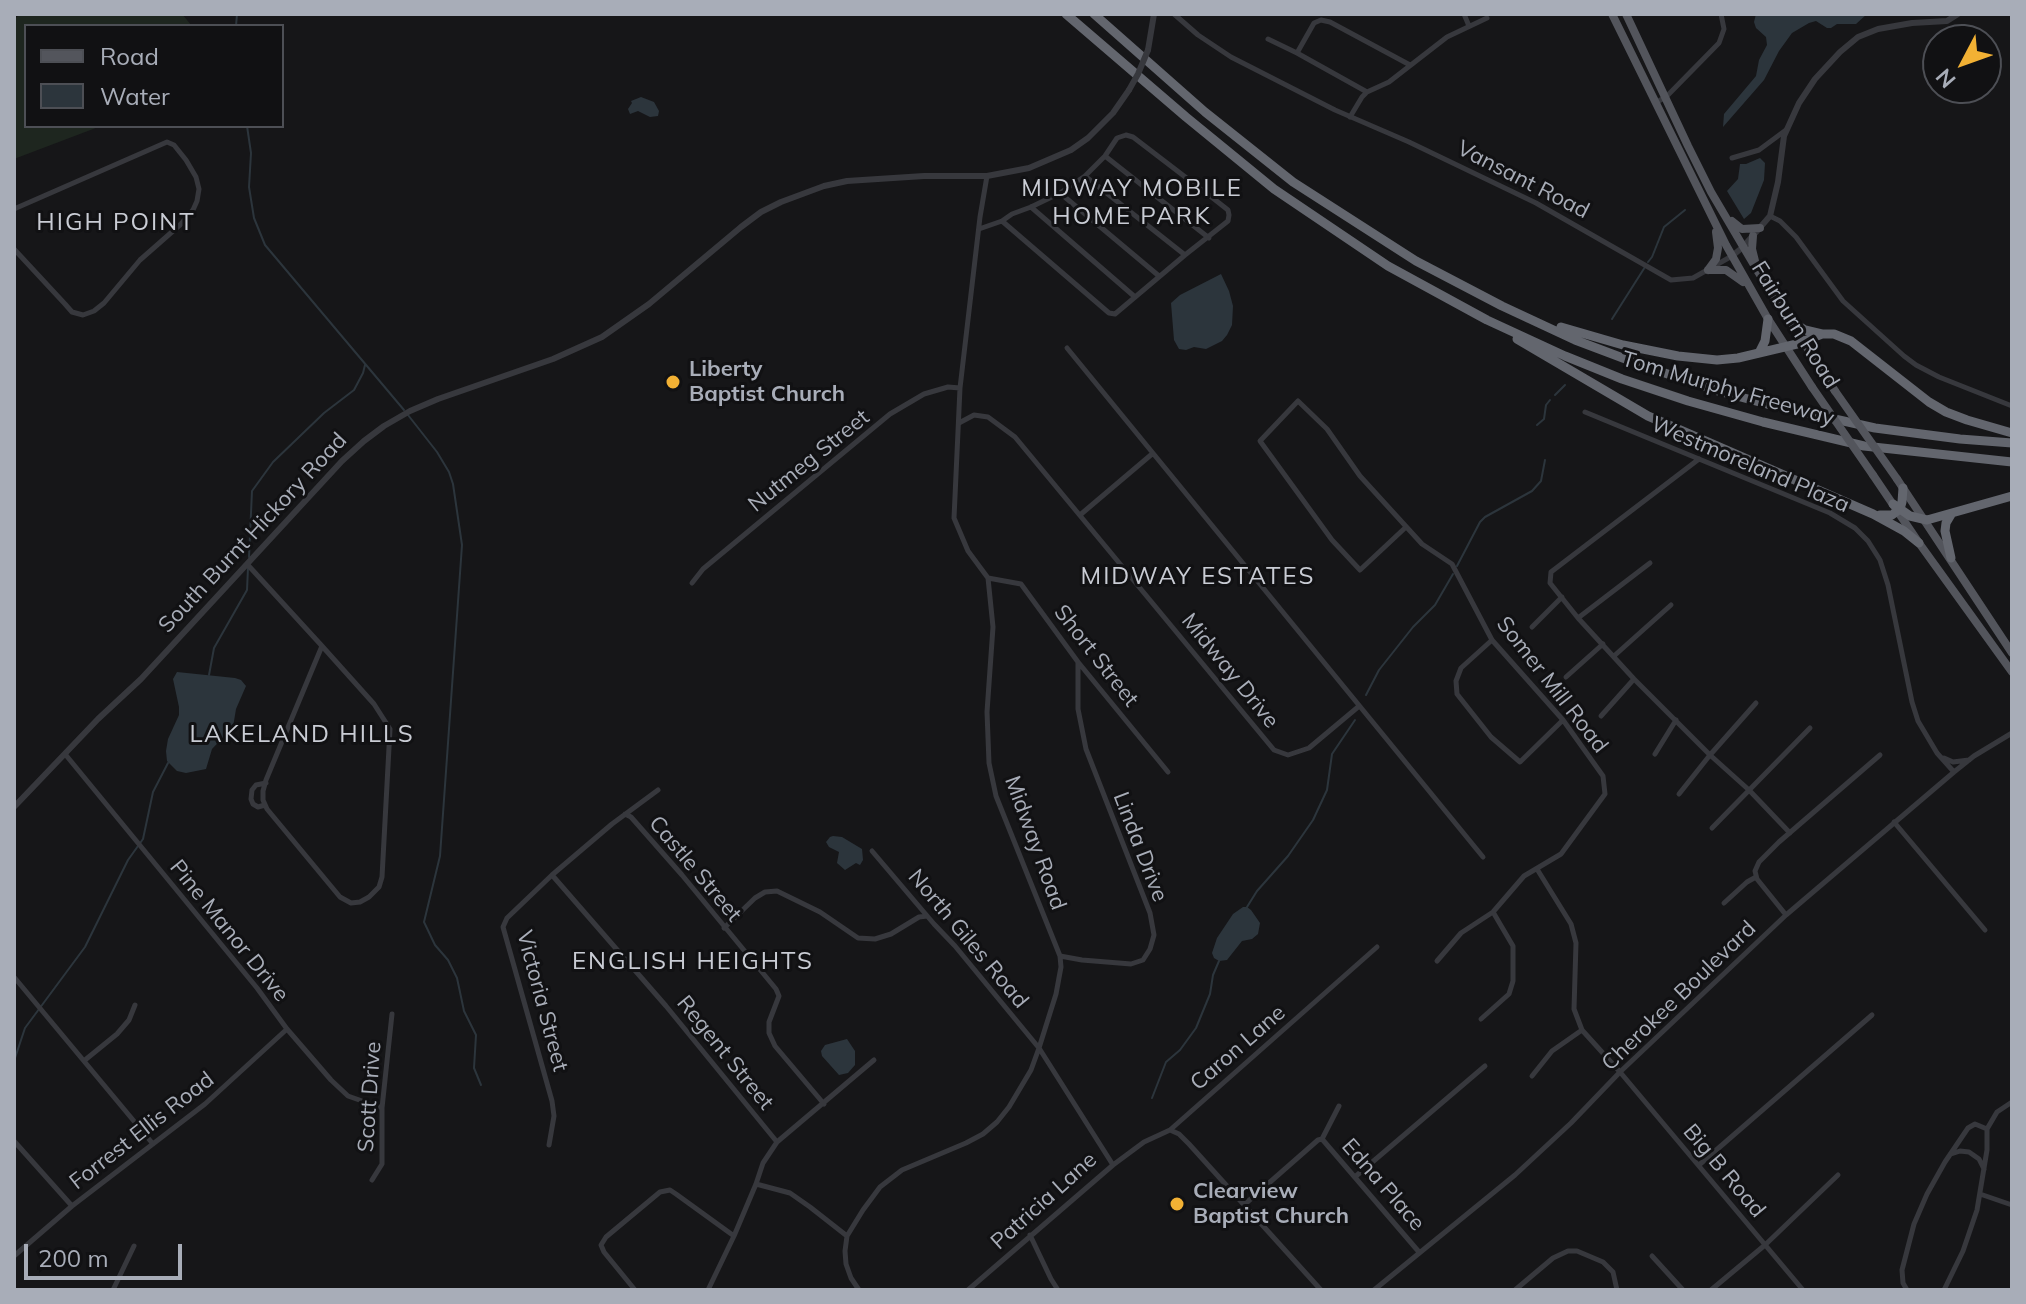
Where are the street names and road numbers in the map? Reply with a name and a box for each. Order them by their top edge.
street label: Vansant Road [1453,135,1593,225]
street label: Fairburn Road [1745,257,1845,393]
street label: Tom Murphy Freeway [1619,346,1837,432]
street label: Nutmeg Street [743,404,875,518]
street label: Westmoreland Plaza [1647,411,1853,519]
street label: South Burnt Hickory Road [153,428,353,638]
street label: Short Street [1048,600,1144,712]
street label: Midway Drive [1176,608,1284,734]
street label: Somer Mill Road [1491,612,1613,758]
street label: Midway Road [999,772,1071,914]
street label: Linda Drive [1107,788,1173,906]
street label: Castle Street [643,811,747,927]
street label: Pine Manor Drive [164,855,294,1007]
street label: North Giles Road [902,864,1034,1014]
street label: Cherokee Boulevard [1596,916,1762,1076]
street label: Victoria Street [511,928,573,1074]
street label: Regent Street [671,991,779,1115]
street label: Caron Lane [1185,1000,1291,1096]
street label: Scott Drive [353,1041,387,1153]
street label: Forrest Ellis Road [65,1066,219,1196]
street label: Big B Road [1677,1119,1771,1223]
street label: Edna Place [1336,1134,1430,1236]
street label: Patricia Lane [986,1147,1102,1255]

